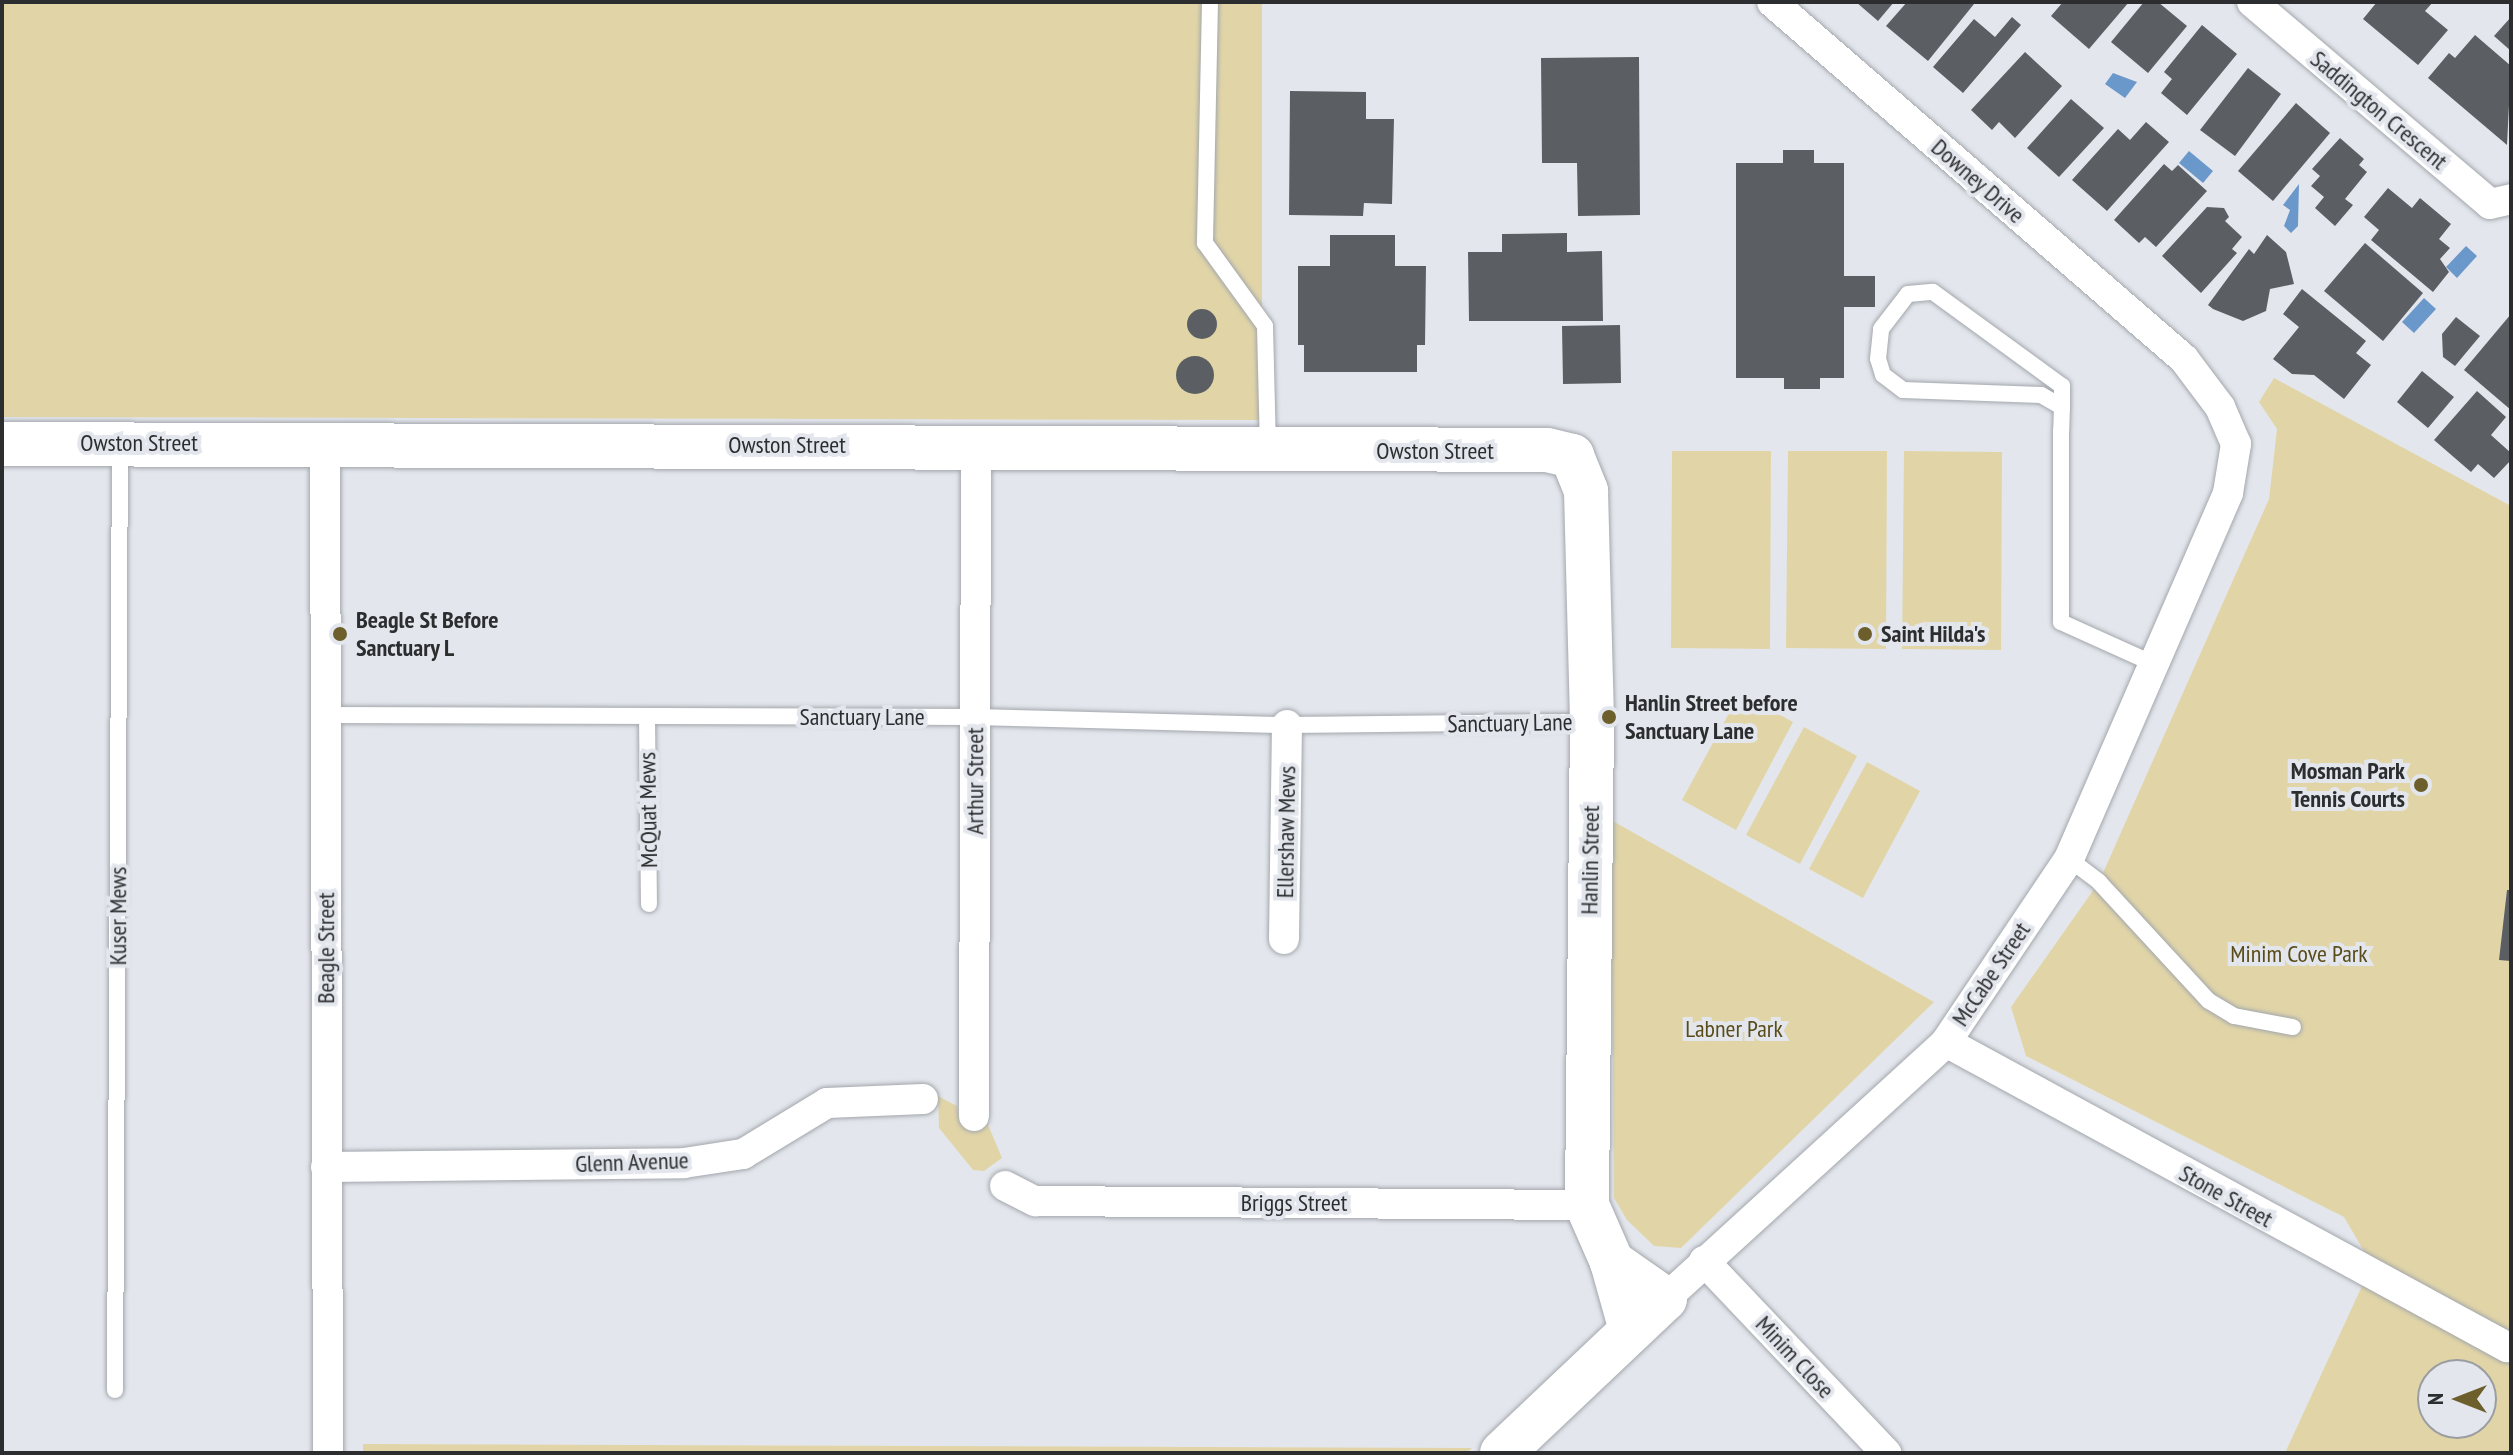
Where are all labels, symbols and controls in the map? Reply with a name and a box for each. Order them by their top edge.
street label: Saddington Crescent [2305,44,2453,176]
street label: Downey Drive [1925,133,2031,229]
street label: Owston Street [80,429,198,457]
street label: Owston Street [728,431,846,459]
street label: Owston Street [1376,437,1494,465]
place label: Beagle St Before Sanctuary L [356,606,498,662]
place label: Saint Hilda's [1881,620,1985,648]
marker: Beagle St Before Sanctuary L [331,625,349,643]
marker: Saint Hilda's [1856,625,1874,643]
place label: Hanlin Street before Sanctuary Lane [1625,689,1798,745]
street label: Sanctuary Lane [799,703,925,731]
street label: Sanctuary Lane [1447,708,1573,738]
marker: Hanlin Street before Sanctuary Lane [1600,708,1618,726]
street label: Arthur Street [961,727,989,835]
street label: McQuat Mews [633,752,663,868]
place label: Mosman Park Tennis Courts [2291,757,2405,813]
street label: Ellershaw Mews [1270,765,1302,899]
marker: Mosman Park Tennis Courts [2412,776,2430,794]
street label: Hanlin Street [1575,805,1605,915]
street label: Kuser Mews [104,867,132,965]
street label: Beagle Street [312,892,340,1004]
street label: McCabe Street [1946,917,2036,1031]
park label: Minim Cove Park [2230,940,2368,968]
park label: Labner Park [1685,1015,1783,1043]
street label: Glenn Avenue [574,1146,690,1178]
street label: Stone Street [2174,1159,2278,1233]
street label: Briggs Street [1241,1189,1347,1217]
street label: Minim Close [1750,1310,1840,1404]
north arrow [2417,1359,2497,1439]
text: N [2421,1393,2449,1405]

